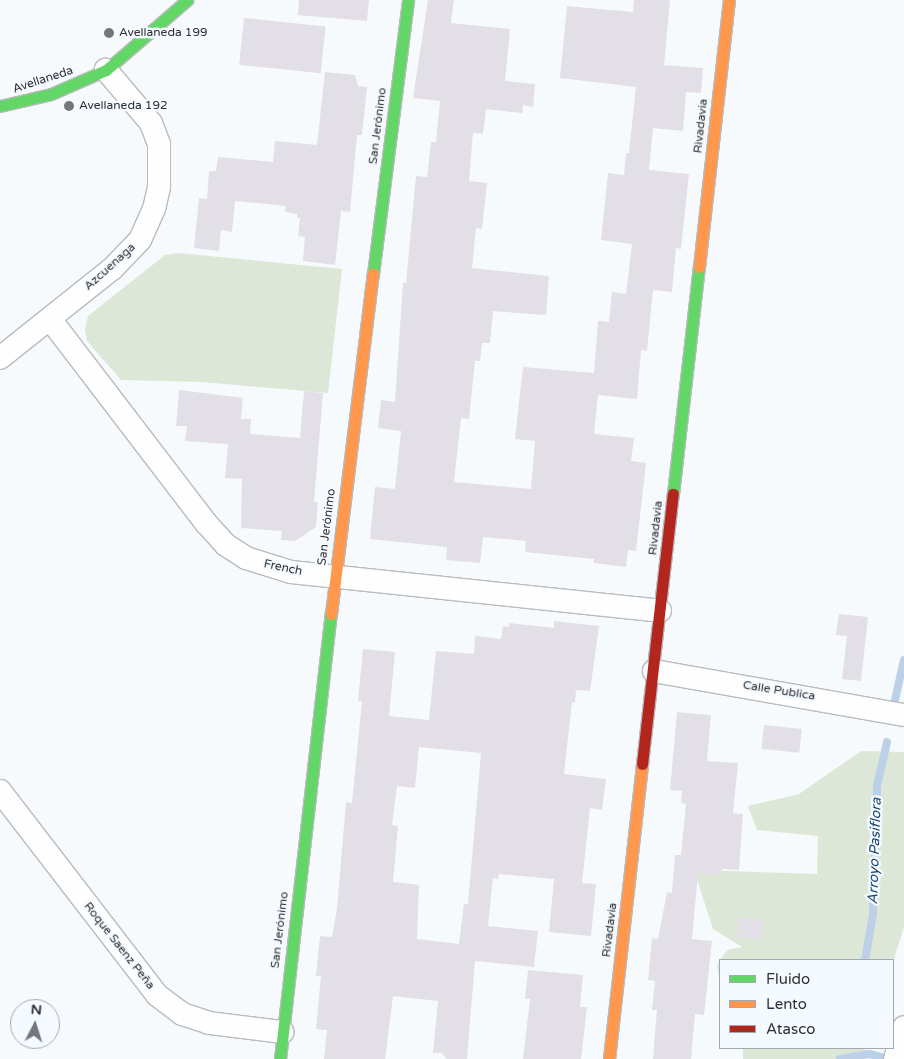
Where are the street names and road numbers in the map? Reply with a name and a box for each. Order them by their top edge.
street label: Avellaneda [11,63,75,97]
street label: San Jerónimo [366,87,390,165]
street label: Rivadavia [691,98,711,154]
street label: Azcuenaga [81,240,139,294]
street label: San Jerónimo [315,488,339,566]
street label: Rivadavia [646,500,666,556]
street label: French [262,557,304,579]
street label: Calle Publica [742,678,816,704]
street label: San Jerónimo [268,891,292,969]
street label: Roque Saenz Peña [80,900,158,992]
street label: Rivadavia [600,902,620,958]

